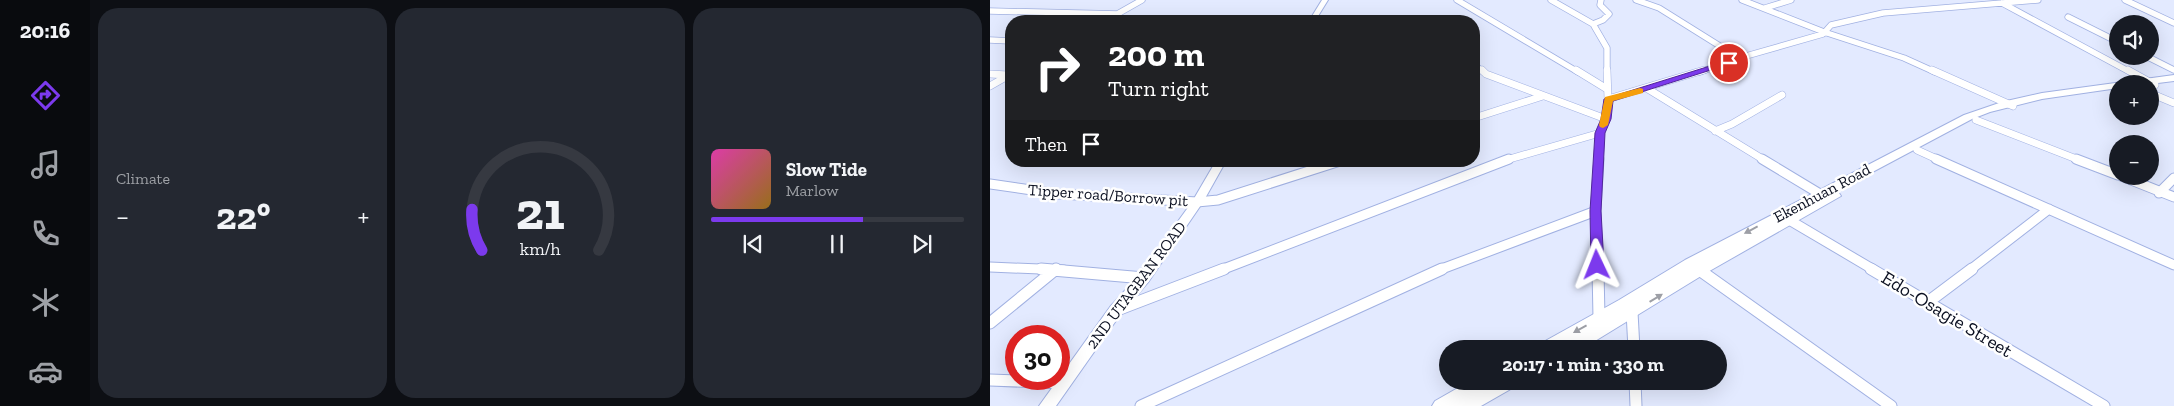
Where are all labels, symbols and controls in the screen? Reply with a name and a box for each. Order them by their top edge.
map controls [2109,15,2159,185]
button: sound [2109,15,2159,65]
text: 20:16 [20,17,70,44]
text: 200 m [1108,33,1204,75]
icon: right [1025,35,1090,100]
pin [1708,42,1750,84]
icon: arrive [1715,49,1743,77]
text: Turn right [1108,75,1209,102]
button: + [2109,75,2159,125]
icon: directions [28,78,63,113]
icon: arrive [1077,130,1105,158]
text: Then [1025,133,1067,156]
button: − [2109,135,2159,185]
icon: music [28,147,63,182]
text: Slow Tide [786,158,867,181]
street label: Ekenhuan Road [1770,159,1874,227]
text: Climate [116,169,170,188]
text: 21 [516,180,564,242]
street label: Tipper road/Borrow pit [1027,180,1189,210]
text: Marlow [786,181,839,200]
text: 22° [216,193,271,239]
text: − [116,200,129,233]
text: + [358,200,369,233]
icon: phone [28,216,63,251]
street label: 2ND UTAGBAN ROAD [1082,218,1190,352]
one-way arrow [1744,226,1758,235]
icon: previous [739,230,767,258]
icon: pause [823,230,851,258]
icon: next [908,230,936,258]
text: km/h [520,238,560,260]
position arrow [1570,238,1622,290]
street label: Edo-Osagie Street [1877,266,2017,362]
icon: climate [28,285,63,320]
one-way arrow [1649,293,1662,302]
speed limit sign: 30 [1005,325,1070,390]
one-way arrow [1572,325,1587,333]
text: 20:17 · 1 min · 330 m [1502,353,1664,376]
icon: car [28,354,63,389]

